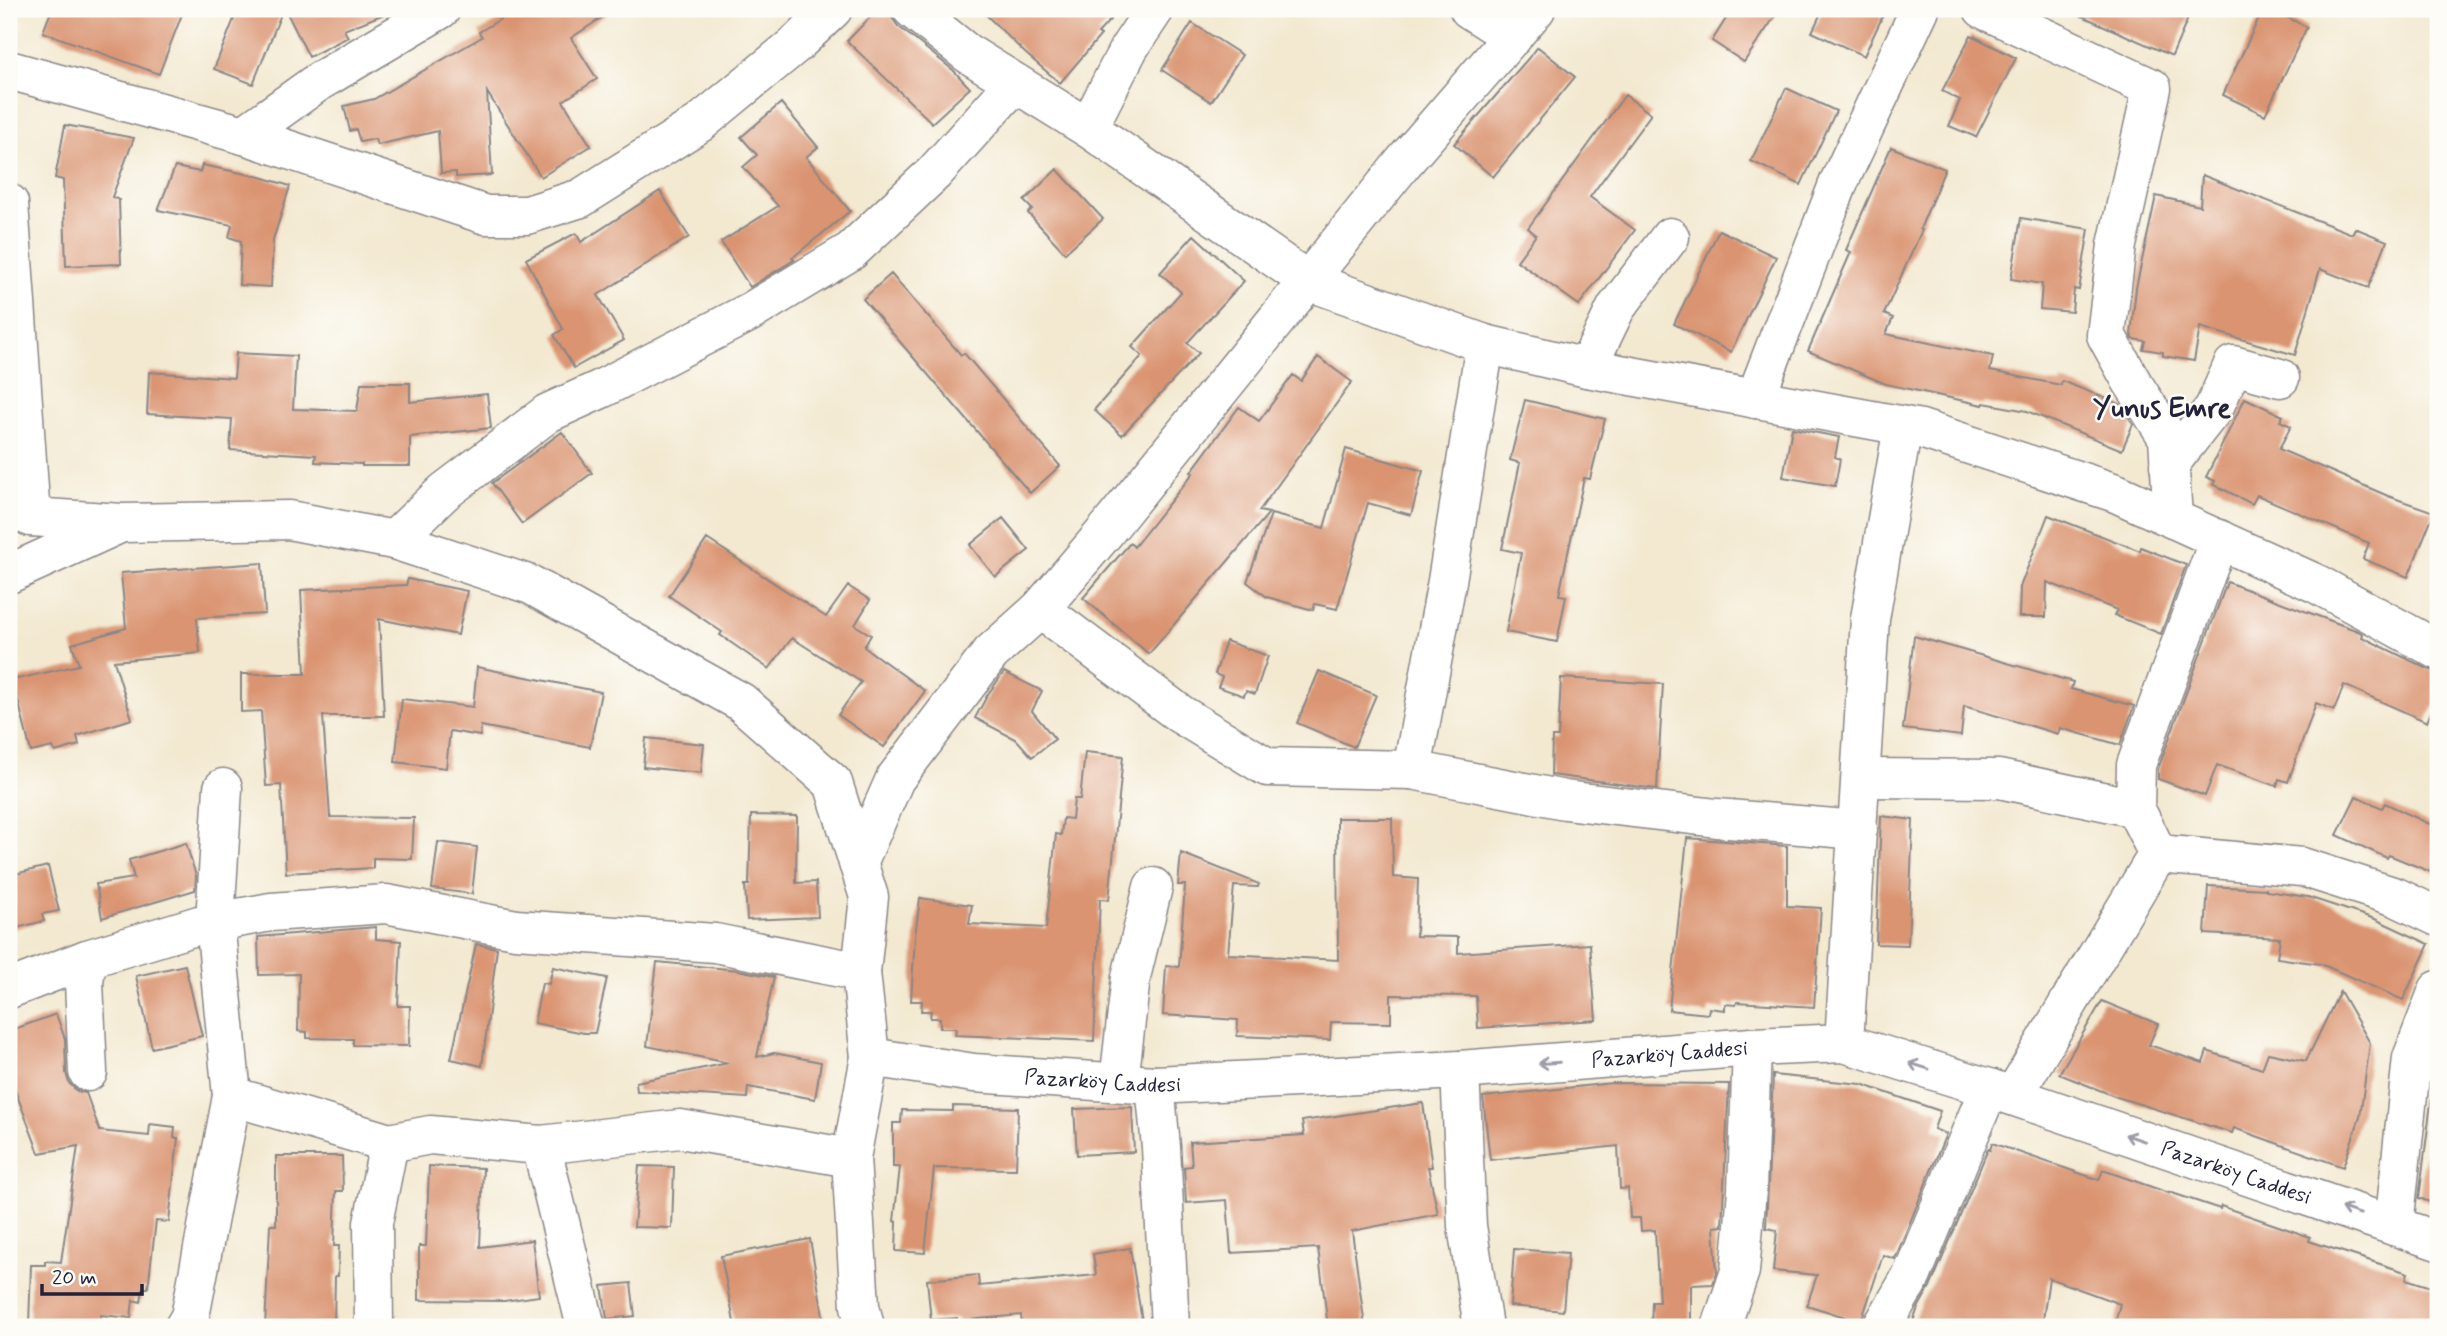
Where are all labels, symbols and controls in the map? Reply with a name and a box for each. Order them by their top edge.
district label: Yunus Emre [2093,391,2231,428]
street label: Pazarköy Caddesi [1590,1034,1749,1075]
one-way arrow [1538,1057,1561,1070]
one-way arrow [1909,1059,1931,1072]
street label: Pazarköy Caddesi [1023,1063,1182,1100]
one-way arrow [2125,1131,2147,1143]
street label: Pazarköy Caddesi [2157,1135,2315,1212]
one-way arrow [2340,1204,2362,1216]
scale bar [42,1252,142,1296]
text: 20 m [52,1264,97,1292]

